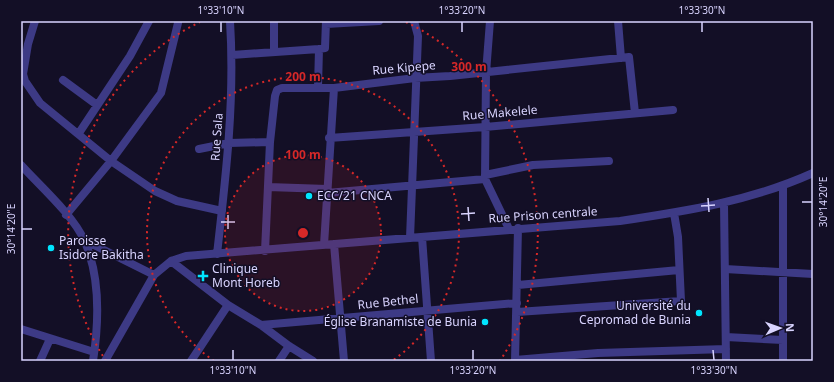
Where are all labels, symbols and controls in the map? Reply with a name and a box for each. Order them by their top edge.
text: 1°33'10"N [198,3,244,17]
text: 1°33'20"N [439,3,485,17]
text: 1°33'30"N [679,3,725,17]
street label: Rue Kipepe [372,56,437,79]
text: 300 m [451,58,487,75]
text: 200 m [285,68,321,85]
street label: Rue Makelele [462,101,538,124]
street label: Rue Sala [206,112,227,161]
text: 100 m [285,146,321,163]
text: 30°14'20"E [816,177,830,227]
place label: ECC/21 CNCA [317,187,392,204]
marker: ECC/21 CNCA [304,191,314,201]
street label: Rue Prison centrale [488,202,598,227]
text: 30°14'20"E [4,204,18,254]
centre of rings [296,226,310,240]
place label: Paroisse Isidore Bakitha [59,232,144,263]
marker: Paroisse Isidore Bakitha [46,243,56,253]
place label: Clinique Mont Horeb [212,260,280,291]
marker: Clinique Mont Horeb [197,270,209,282]
street label: Rue Bethel [357,290,419,313]
place label: Université du Cepromad de Bunia [579,297,691,328]
marker: Université du Cepromad de Bunia [694,308,704,318]
north arrow [760,308,800,348]
place label: Église Branamiste de Bunia [324,313,477,330]
marker: Église Branamiste de Bunia [480,317,490,327]
text: N [783,323,798,332]
text: 1°33'10"N [210,363,256,377]
text: 1°33'20"N [450,363,496,377]
text: 1°33'30"N [691,363,737,377]

